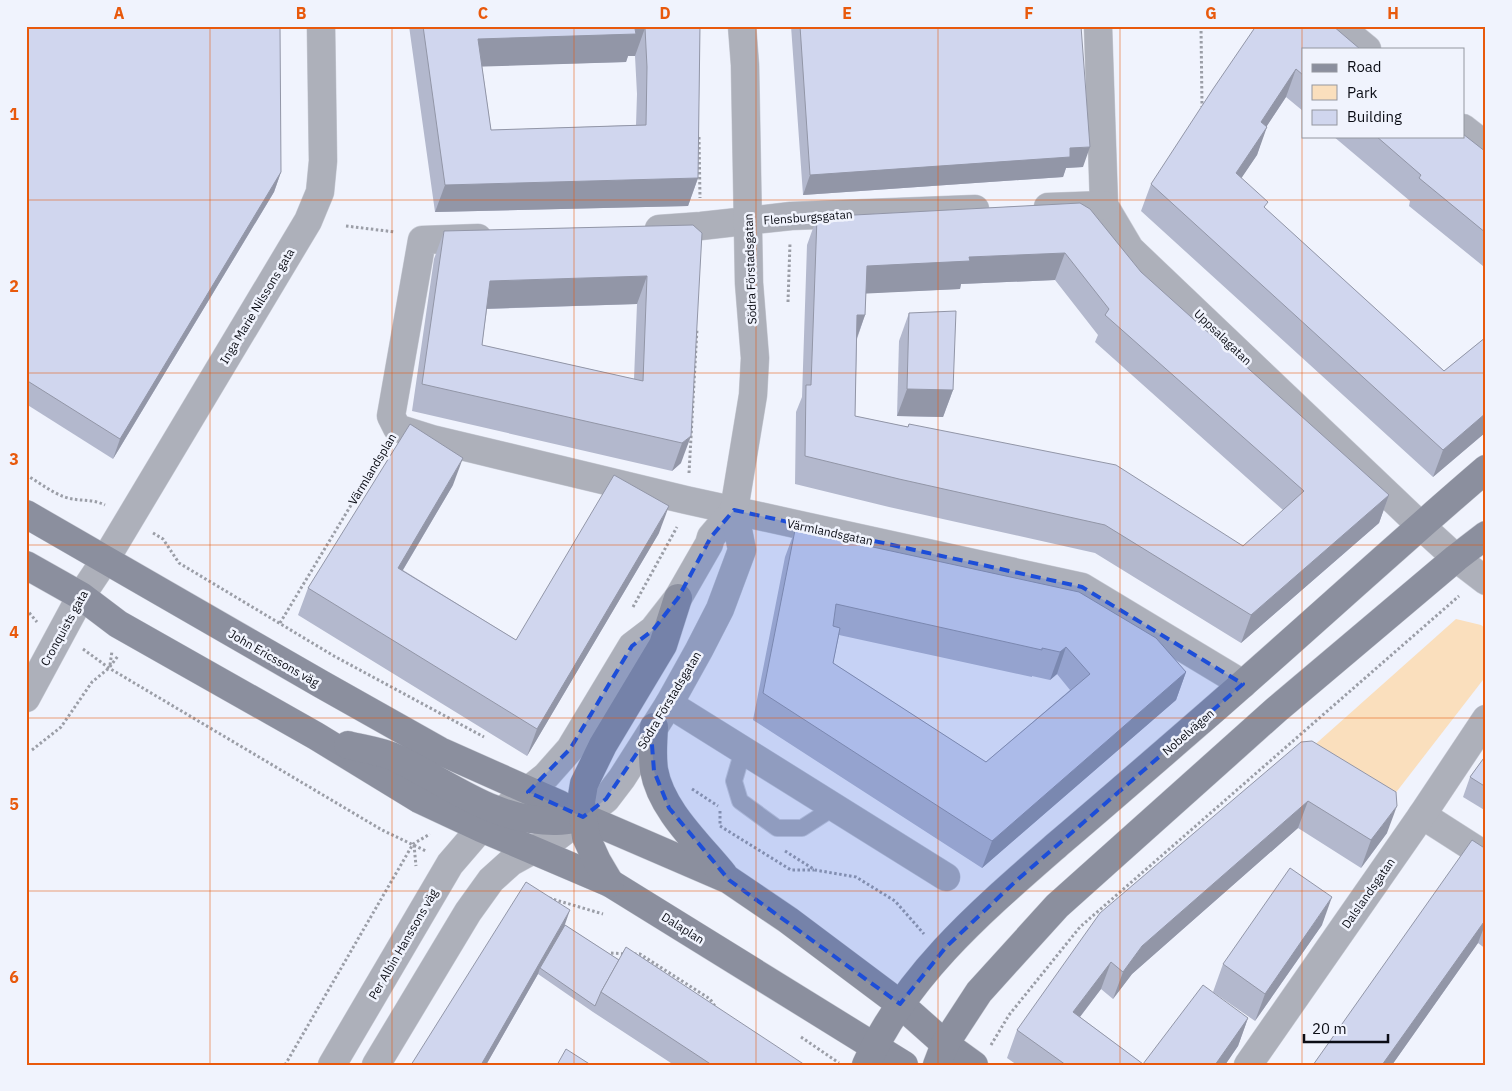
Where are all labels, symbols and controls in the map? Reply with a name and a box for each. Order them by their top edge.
text: A [114,3,125,23]
text: B [296,3,307,23]
text: C [478,3,488,23]
text: D [659,3,671,23]
text: E [842,3,852,23]
text: F [1024,3,1034,23]
text: G [1205,3,1217,23]
text: H [1387,3,1399,23]
legend [1302,48,1464,138]
text: Road [1347,57,1382,76]
text: Park [1347,83,1377,102]
text: 1 [9,104,19,124]
text: Building [1347,107,1402,126]
street label: Flensburgsgatan [763,206,853,228]
street label: Södra Förstadsgatan [741,213,759,325]
street label: Inga Marie Nilssons gata [217,245,298,366]
text: 2 [9,276,19,296]
street label: Uppsalagatan [1191,306,1255,368]
street label: Värmlandsplan [345,430,399,508]
text: 3 [9,449,19,469]
street label: Värmlandsgatan [786,516,874,548]
street label: Cronquists gata [37,587,91,668]
text: 4 [9,622,19,642]
street label: John Ericssons väg [226,626,323,690]
street label: Södra Förstadsgatan [634,649,704,751]
street label: Nobelvägen [1159,705,1217,759]
text: 5 [9,794,19,814]
street label: Dalslandsgatan [1338,855,1398,931]
street label: Per Albin Hanssons väg [365,885,441,1002]
street label: Dalaplan [659,909,707,947]
text: 6 [9,967,19,987]
scale bar [1304,1011,1388,1043]
text: 20 m [1312,1019,1347,1038]

